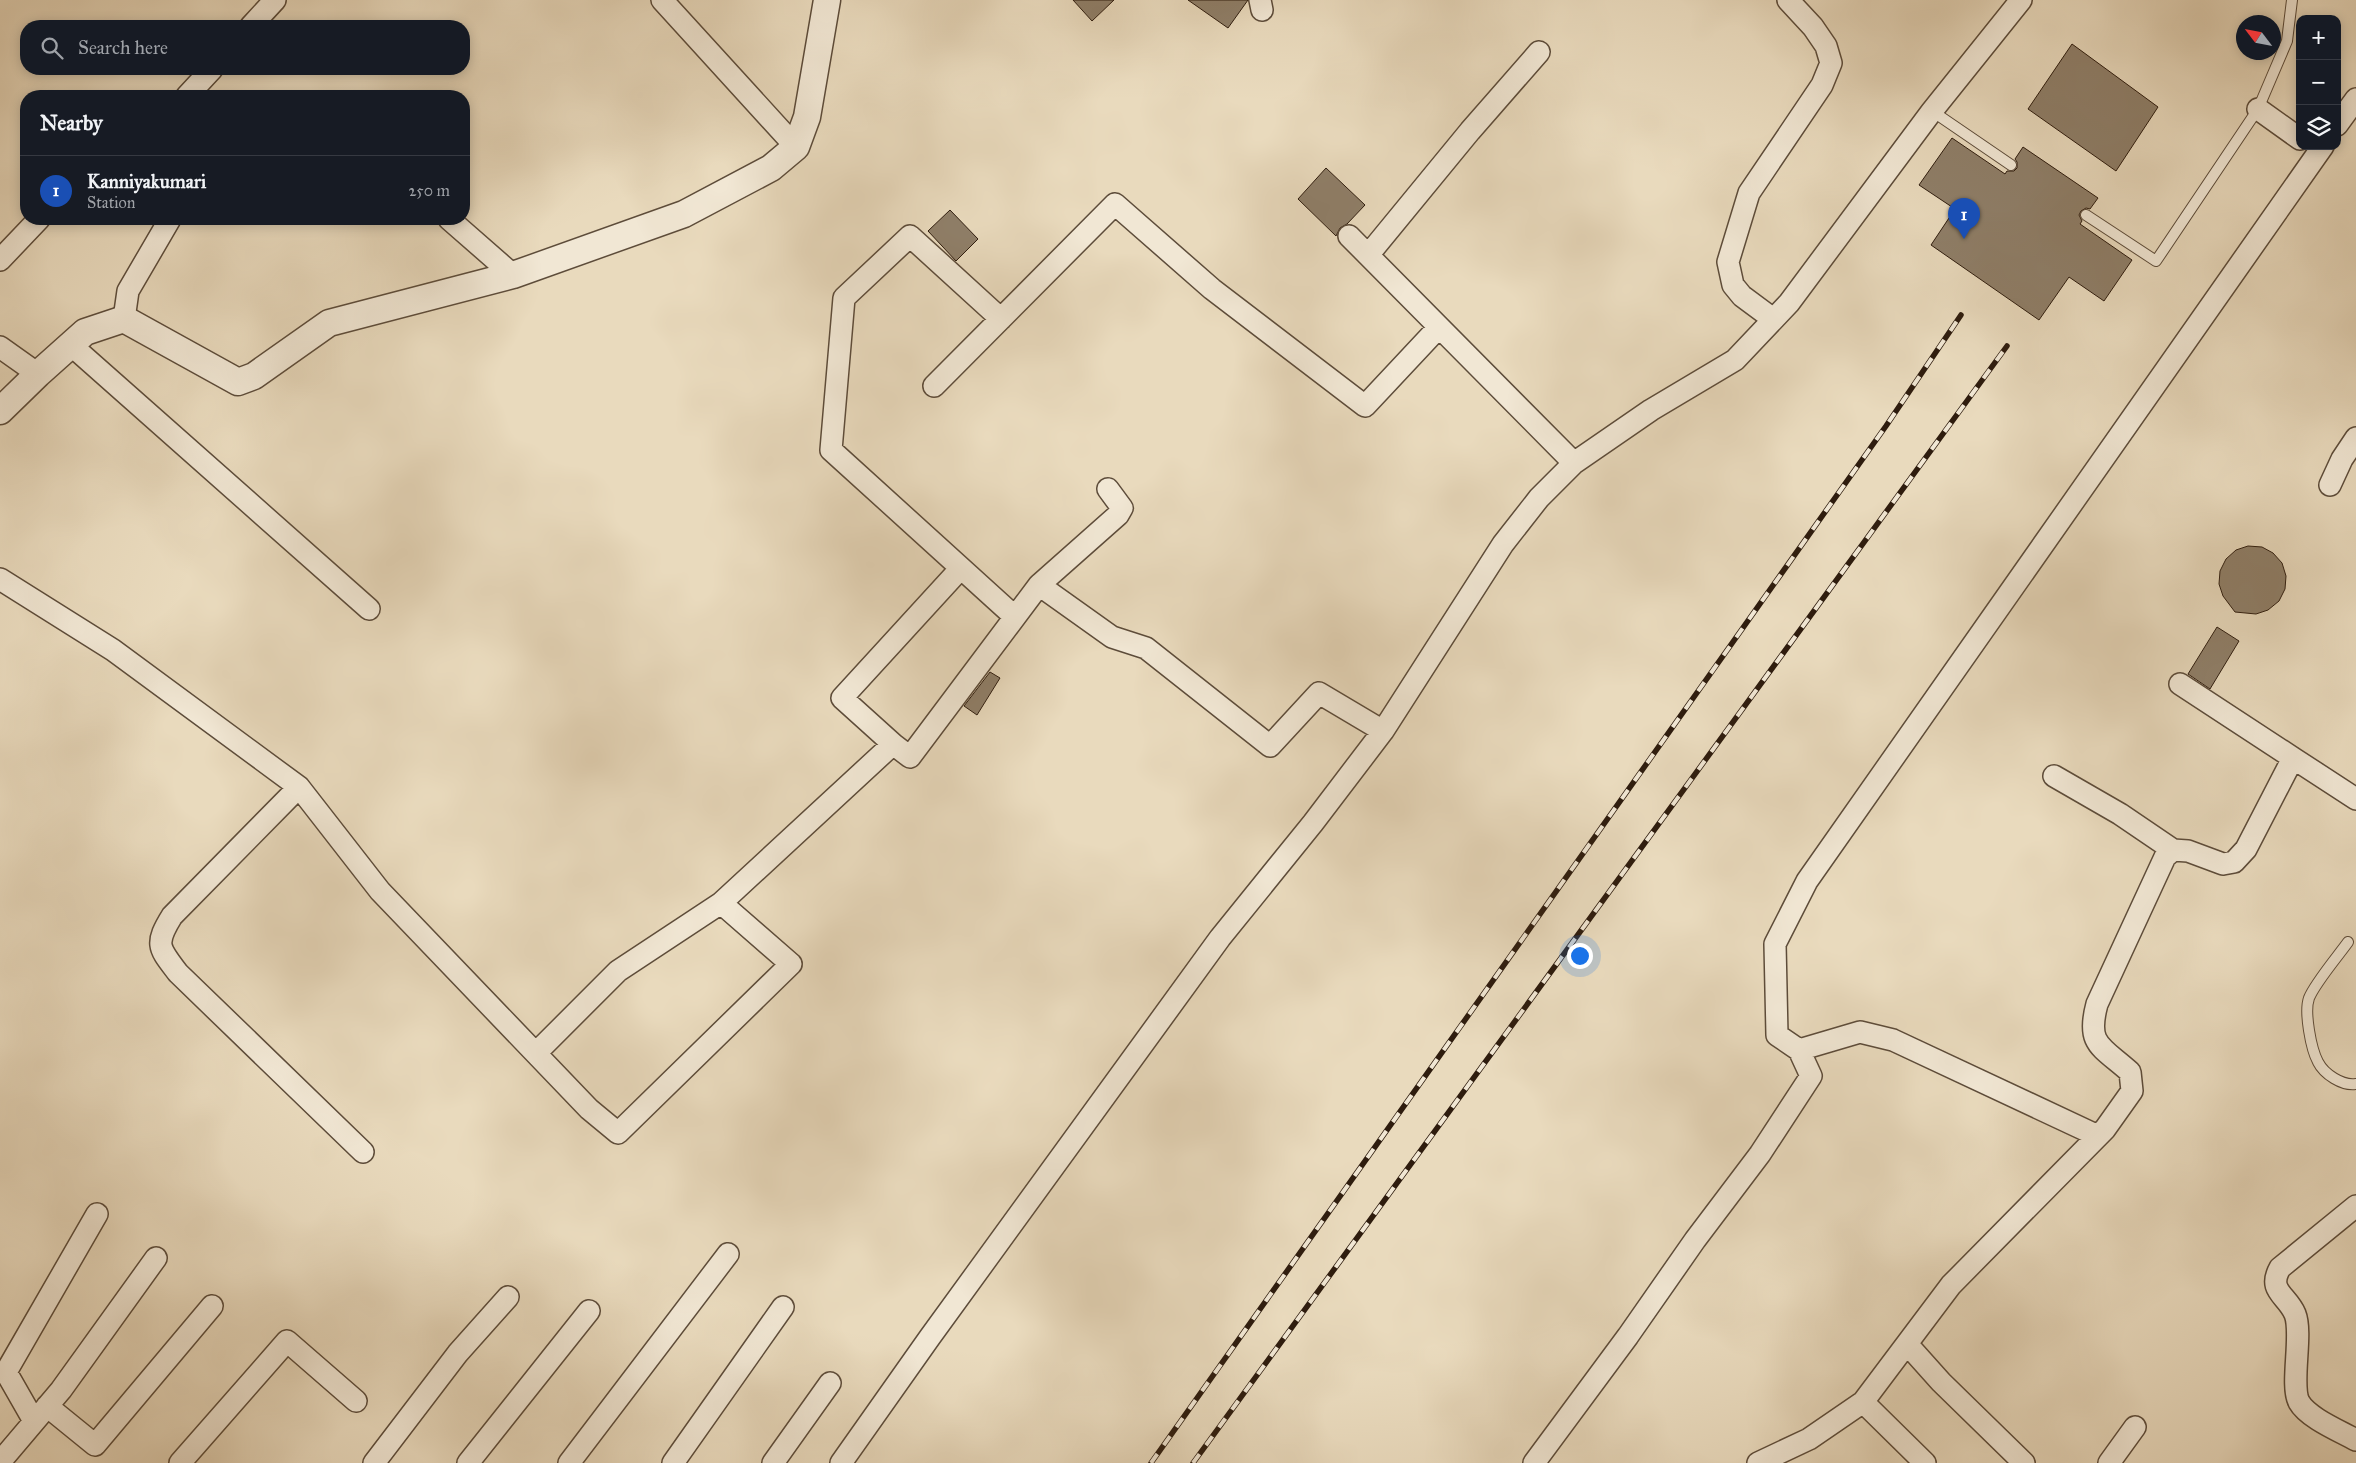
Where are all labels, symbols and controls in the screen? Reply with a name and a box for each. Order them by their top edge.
north arrow [2236,15,2281,60]
map controls [2296,15,2341,150]
button: + [2296,15,2341,60]
search box [20,20,470,75]
icon: search [38,34,66,62]
text: Search here [78,36,168,59]
button: − [2296,60,2341,105]
button: layers [2296,105,2341,150]
text: Nearby [40,110,103,136]
text: Kanniyakumari [87,170,206,193]
text: 1 [53,181,59,200]
text: 250 m [409,181,450,200]
text: Station [87,193,135,212]
pin: 1 [1948,198,1980,239]
your location [1567,943,1593,969]

